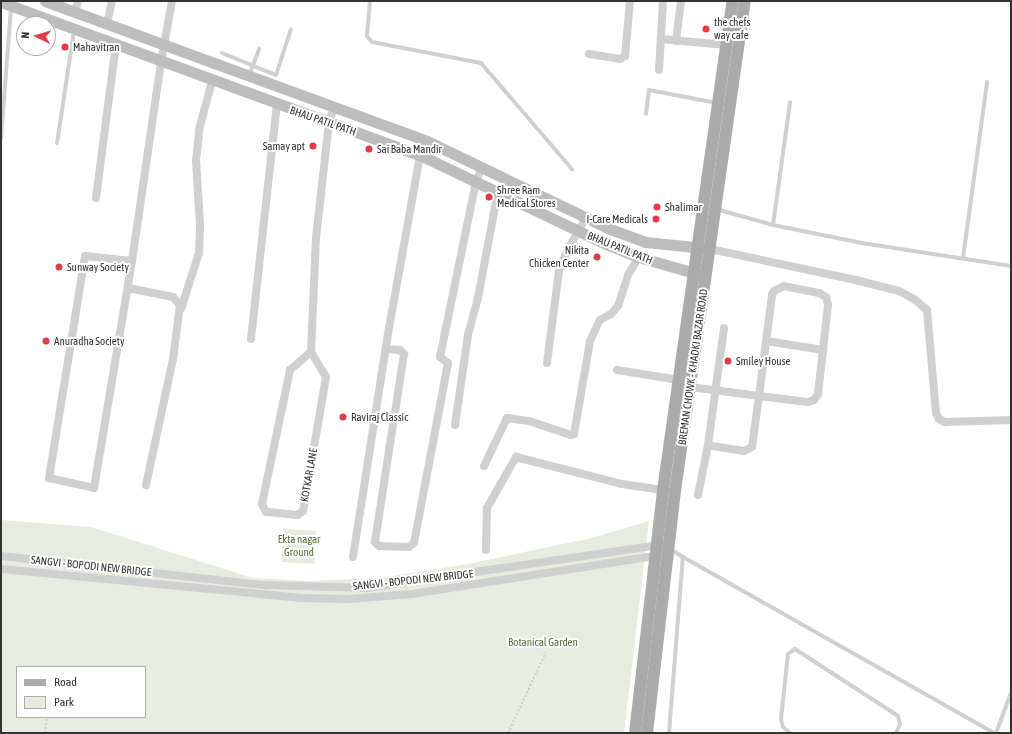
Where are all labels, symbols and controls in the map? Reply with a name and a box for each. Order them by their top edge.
north arrow [16,16,56,56]
place label: the chefs way cafe [714,16,750,42]
marker: the chefs way cafe [701,24,711,34]
text: N [19,31,31,39]
place label: Mahavitran [73,40,120,54]
marker: Mahavitran [60,42,70,52]
street label: BHAU PATIL PATH [288,103,358,139]
place label: Samay apt [263,139,305,153]
marker: Samay apt [308,141,318,151]
place label: Sai Baba Mandir [377,142,442,156]
marker: Sai Baba Mandir [364,144,374,154]
place label: Shree Ram Medical Stores [497,184,556,210]
marker: Shree Ram Medical Stores [484,192,494,202]
place label: Shalimar [665,200,702,214]
marker: Shalimar [652,202,662,212]
place label: I-Care Medicals [587,212,648,226]
marker: I-Care Medicals [651,214,661,224]
street label: BHAU PATIL PATH [585,229,655,267]
place label: Nikita Chicken Center [529,244,589,270]
marker: Nikita Chicken Center [592,252,602,262]
place label: Sunway Society [67,260,129,274]
marker: Sunway Society [54,262,64,272]
street label: BREMAN CHOWK - KHADKI BAZAR ROAD [676,288,710,446]
place label: Anuradha Society [54,334,124,348]
marker: Anuradha Society [41,336,51,346]
place label: Smiley House [736,354,791,368]
marker: Smiley House [723,356,733,366]
place label: Raviraj Classic [351,410,408,424]
marker: Raviraj Classic [338,412,348,422]
street label: KOTKAR LANE [298,447,320,503]
park label: Ekta nagar Ground [278,533,320,559]
street label: SANGVI - BOPODI NEW BRIDGE [30,553,152,579]
street label: SANGVI - BOPODI NEW BRIDGE [352,567,474,593]
park label: Botanical Garden [508,635,578,649]
legend [16,666,146,718]
text: Road [54,675,77,689]
text: Park [54,695,74,709]

